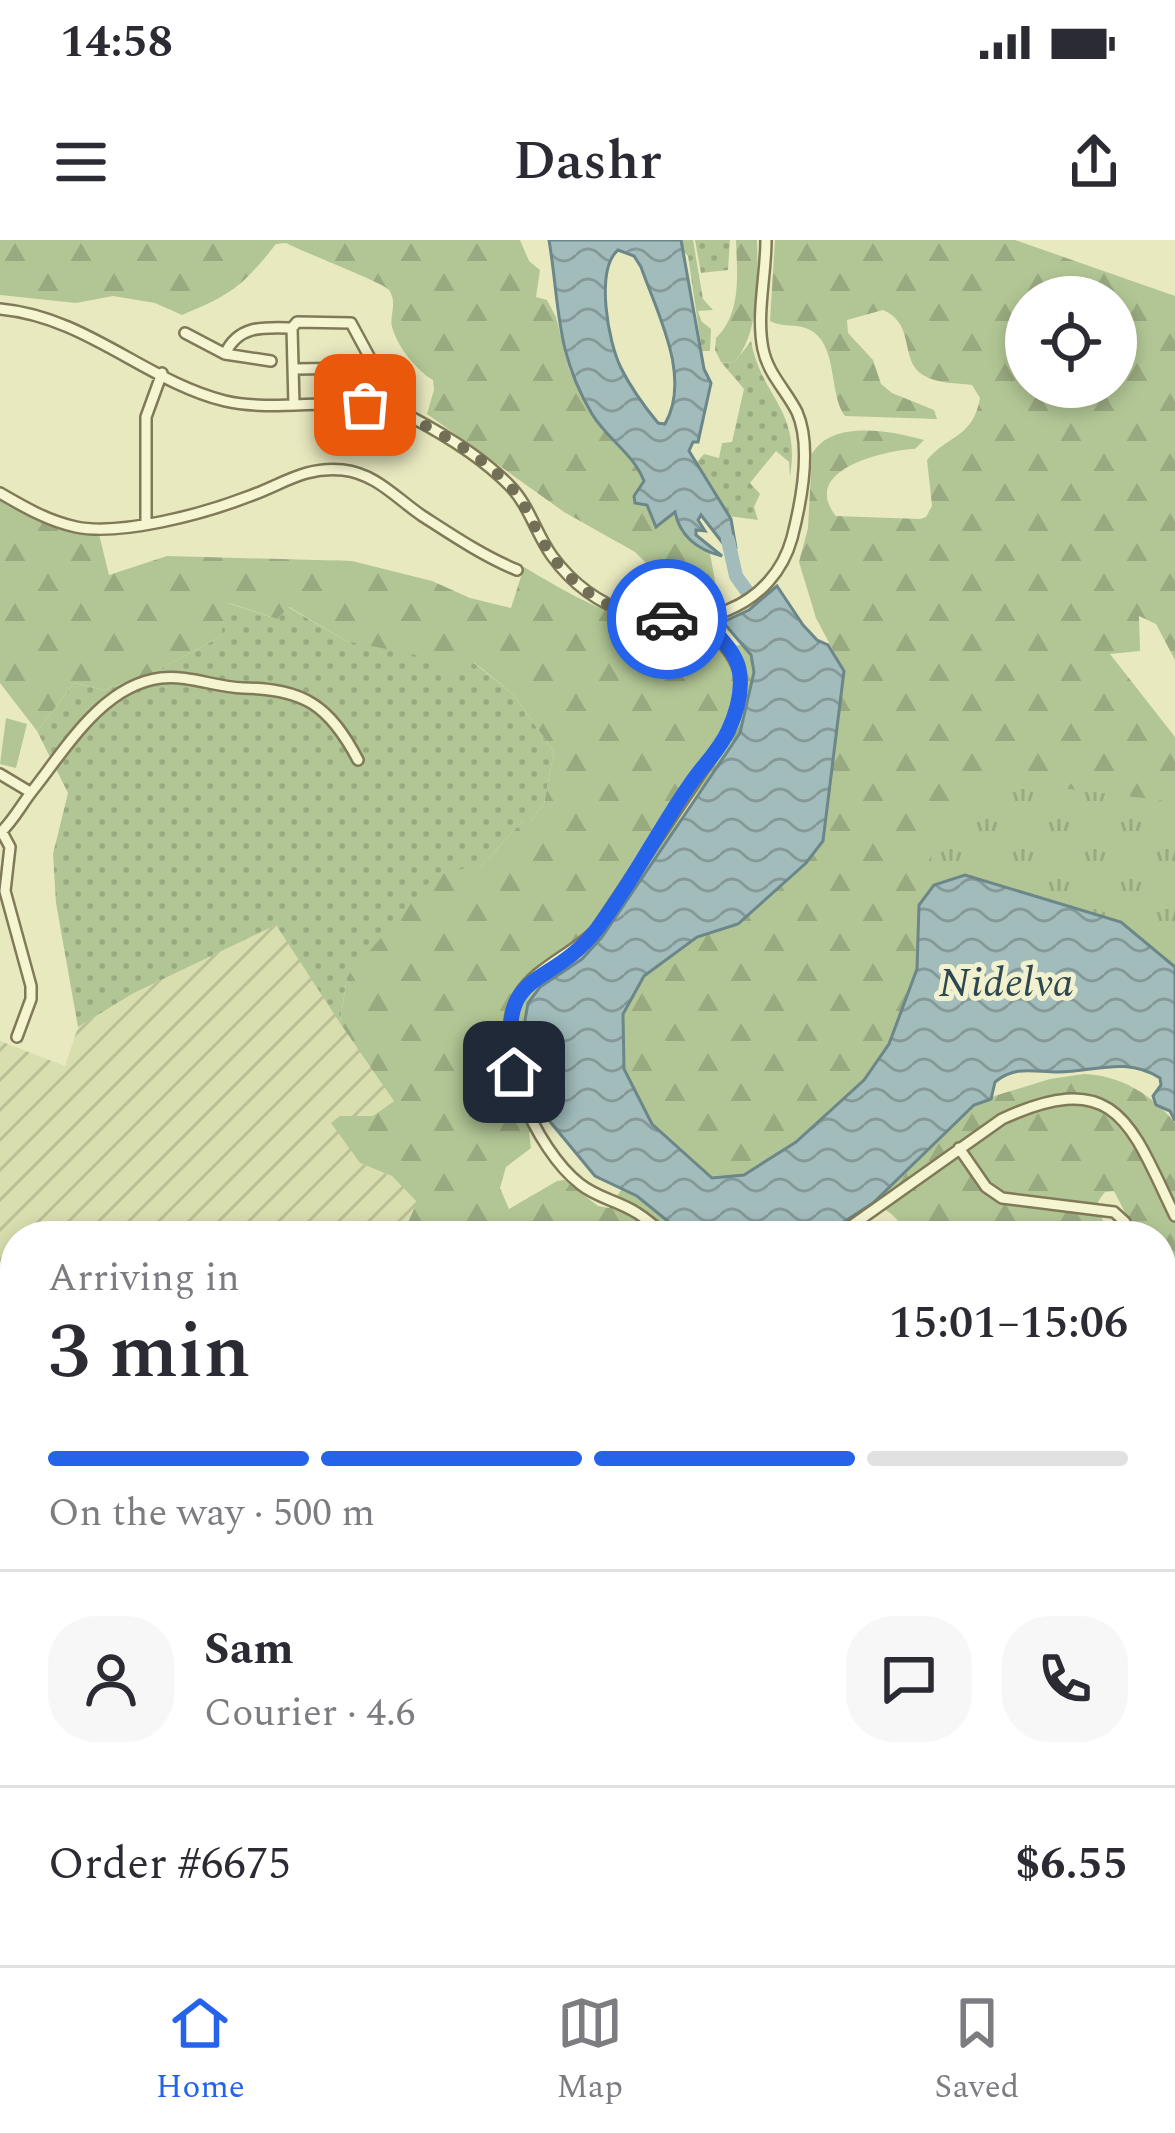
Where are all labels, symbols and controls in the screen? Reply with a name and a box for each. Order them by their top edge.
text: 14:58 [60,8,173,77]
text: Dashr [513,121,662,203]
icon: menu [48,129,114,195]
icon: share [1061,129,1127,195]
map controls [1005,276,1137,408]
button: locate [1005,276,1137,408]
pin [314,354,416,456]
icon: bag [332,372,398,438]
courier [607,559,727,679]
icon: car [634,586,700,652]
water label: Nidelva [938,952,1074,1015]
pin [463,1021,565,1123]
icon: home [481,1039,547,1105]
text: Arriving in [48,1249,240,1308]
text: 15:01–15:06 [889,1289,1128,1358]
text: 3 min [48,1293,250,1412]
text: On the way · 500 m [48,1484,375,1543]
text: Sam [204,1615,294,1684]
button: person [48,1616,174,1742]
button: chat [846,1616,972,1742]
button: phone [1002,1616,1128,1742]
text: Courier · 4.6 [204,1684,415,1743]
text: Order #6675 [48,1830,291,1899]
text: $6.55 [1015,1830,1128,1899]
tab: Home [156,1990,245,2112]
tab: Map [556,1990,623,2112]
tab: Saved [935,1990,1019,2112]

